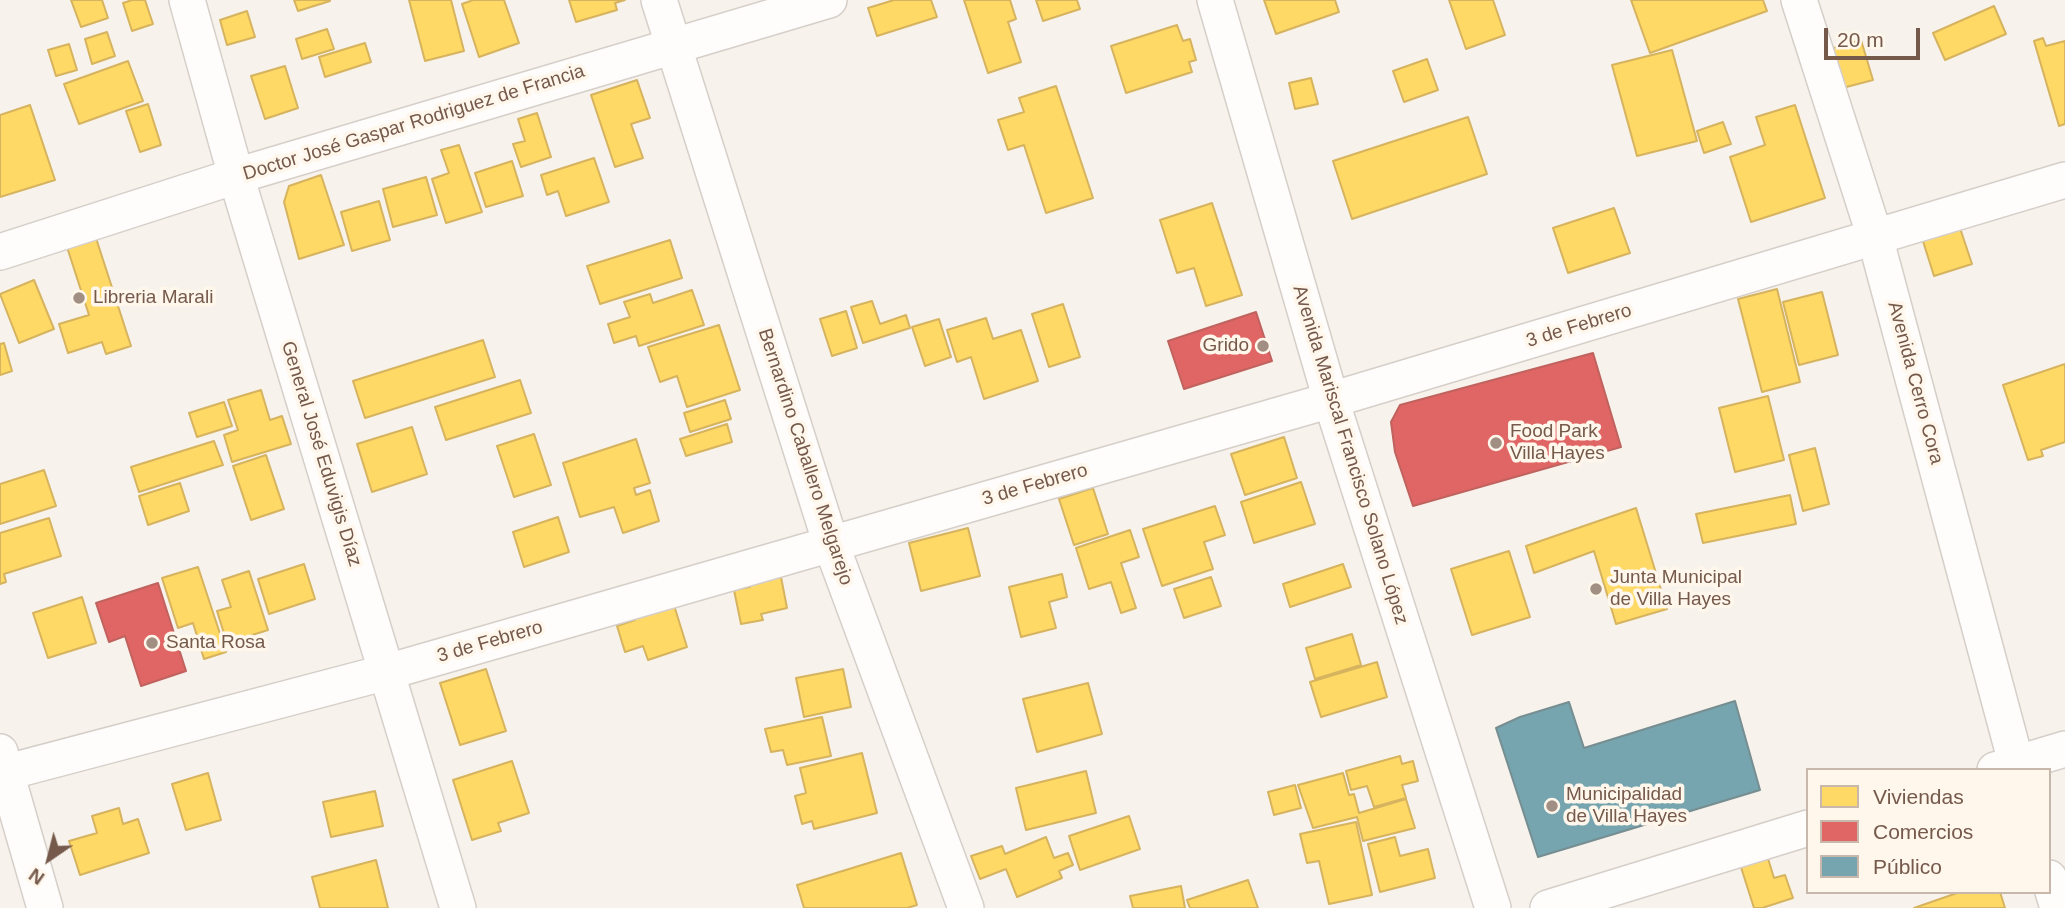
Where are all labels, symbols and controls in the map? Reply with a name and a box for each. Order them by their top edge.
scale bar [1827,14,1923,58]
text: 20 m [1837,28,1884,51]
street label: Doctor José Gaspar Rodriguez de Francia [240,60,588,186]
street label: Avenida Mariscal Francisco Solano López [1287,283,1413,627]
place label: Libreria Marali [93,287,213,309]
marker: Libreria Marali [71,290,87,306]
street label: 3 de Febrero [1524,299,1634,353]
street label: Avenida Cerro Cora [1882,299,1948,467]
street label: Bernardino Caballero Melgarejo [753,326,857,588]
place label: Grido [1203,335,1249,357]
marker: Grido [1255,338,1271,354]
street label: General José Eduvigis Díaz [276,339,366,569]
place label: Food Park Villa Hayes [1510,421,1605,465]
marker: Food Park Villa Hayes [1488,435,1504,451]
street label: 3 de Febrero [980,459,1090,511]
place label: Junta Municipal de Villa Hayes [1610,567,1742,611]
marker: Junta Municipal de Villa Hayes [1588,581,1604,597]
street label: 3 de Febrero [435,616,545,668]
place label: Santa Rosa [166,632,265,654]
marker: Santa Rosa [144,635,160,651]
legend [1806,768,2051,894]
place label: Municipalidad de Villa Hayes [1566,784,1687,828]
text: Viviendas [1873,785,1964,808]
marker: Municipalidad de Villa Hayes [1544,798,1560,814]
text: Comercios [1873,820,1973,843]
north arrow [14,824,84,894]
text: Público [1873,855,1942,878]
text: N [25,864,48,889]

